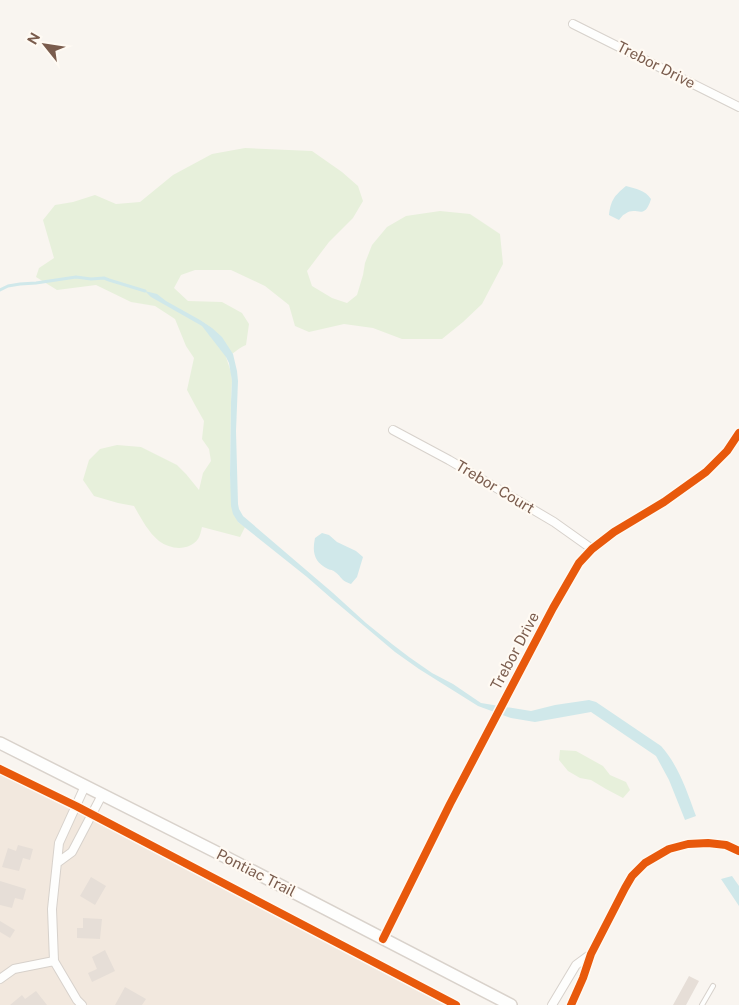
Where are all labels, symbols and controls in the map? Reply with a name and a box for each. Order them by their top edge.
north arrow [20,20,70,70]
text: N [24,30,43,47]
street label: Trebor Drive [614,38,698,92]
street label: Trebor Court [453,456,538,517]
street label: Trebor Drive [487,609,542,692]
street label: Pontiac Trail [214,845,299,900]

